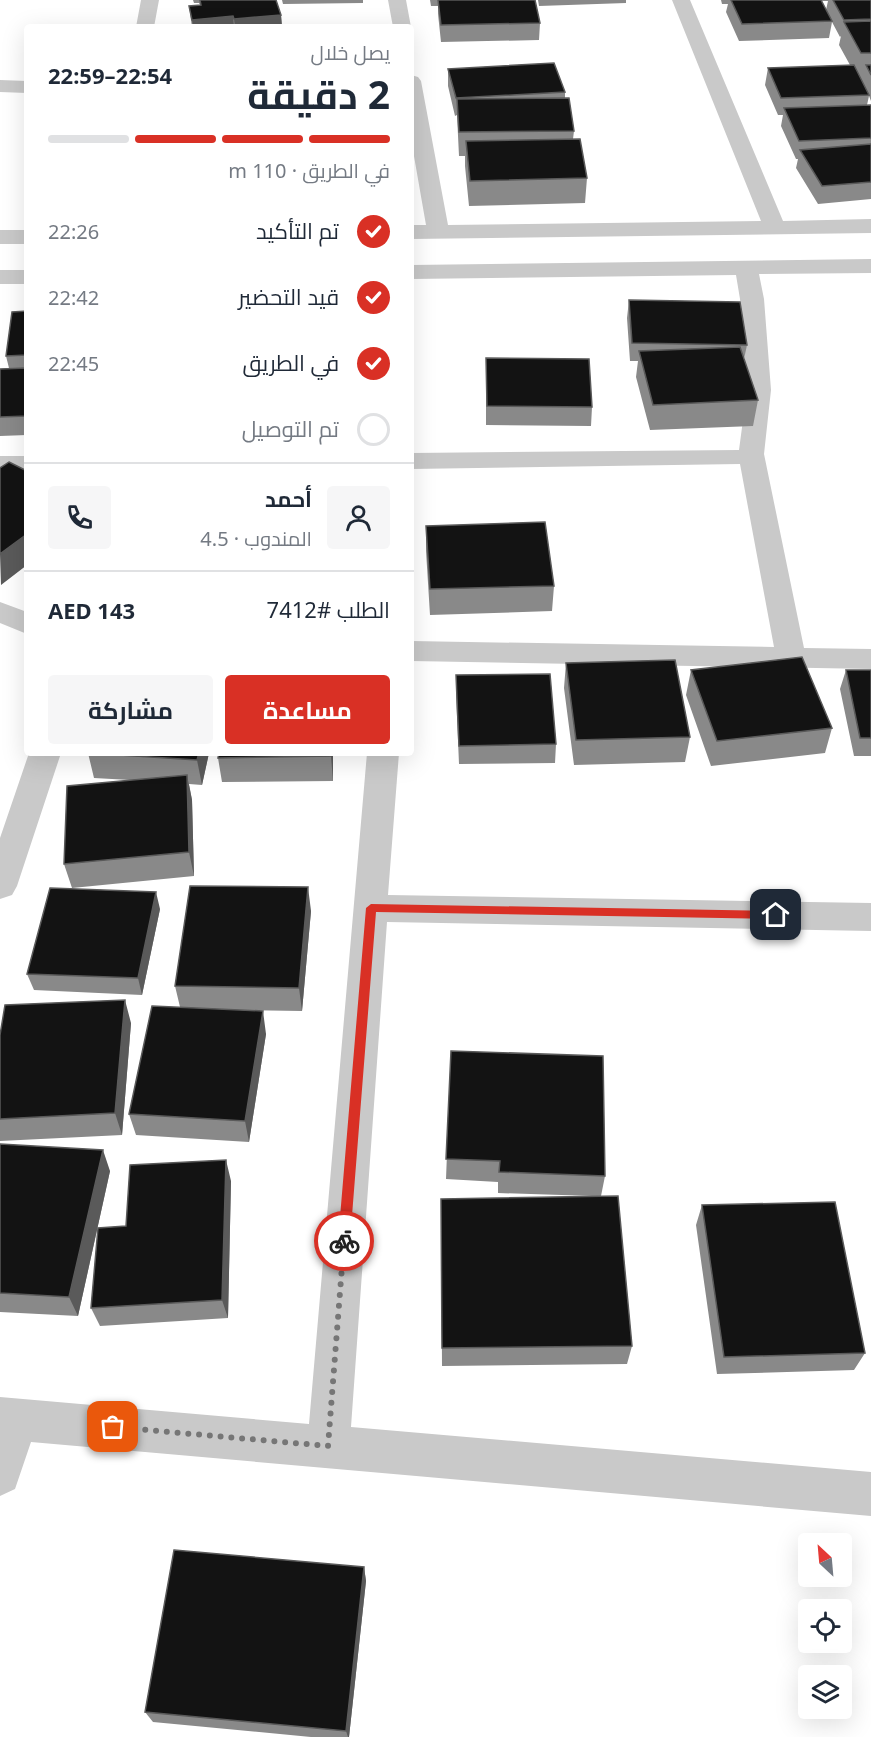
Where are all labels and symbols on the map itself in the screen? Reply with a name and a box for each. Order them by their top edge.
pin [750,889,801,940]
courier [314,1211,374,1271]
pin [87,1401,138,1452]
north arrow [798,1533,852,1587]

